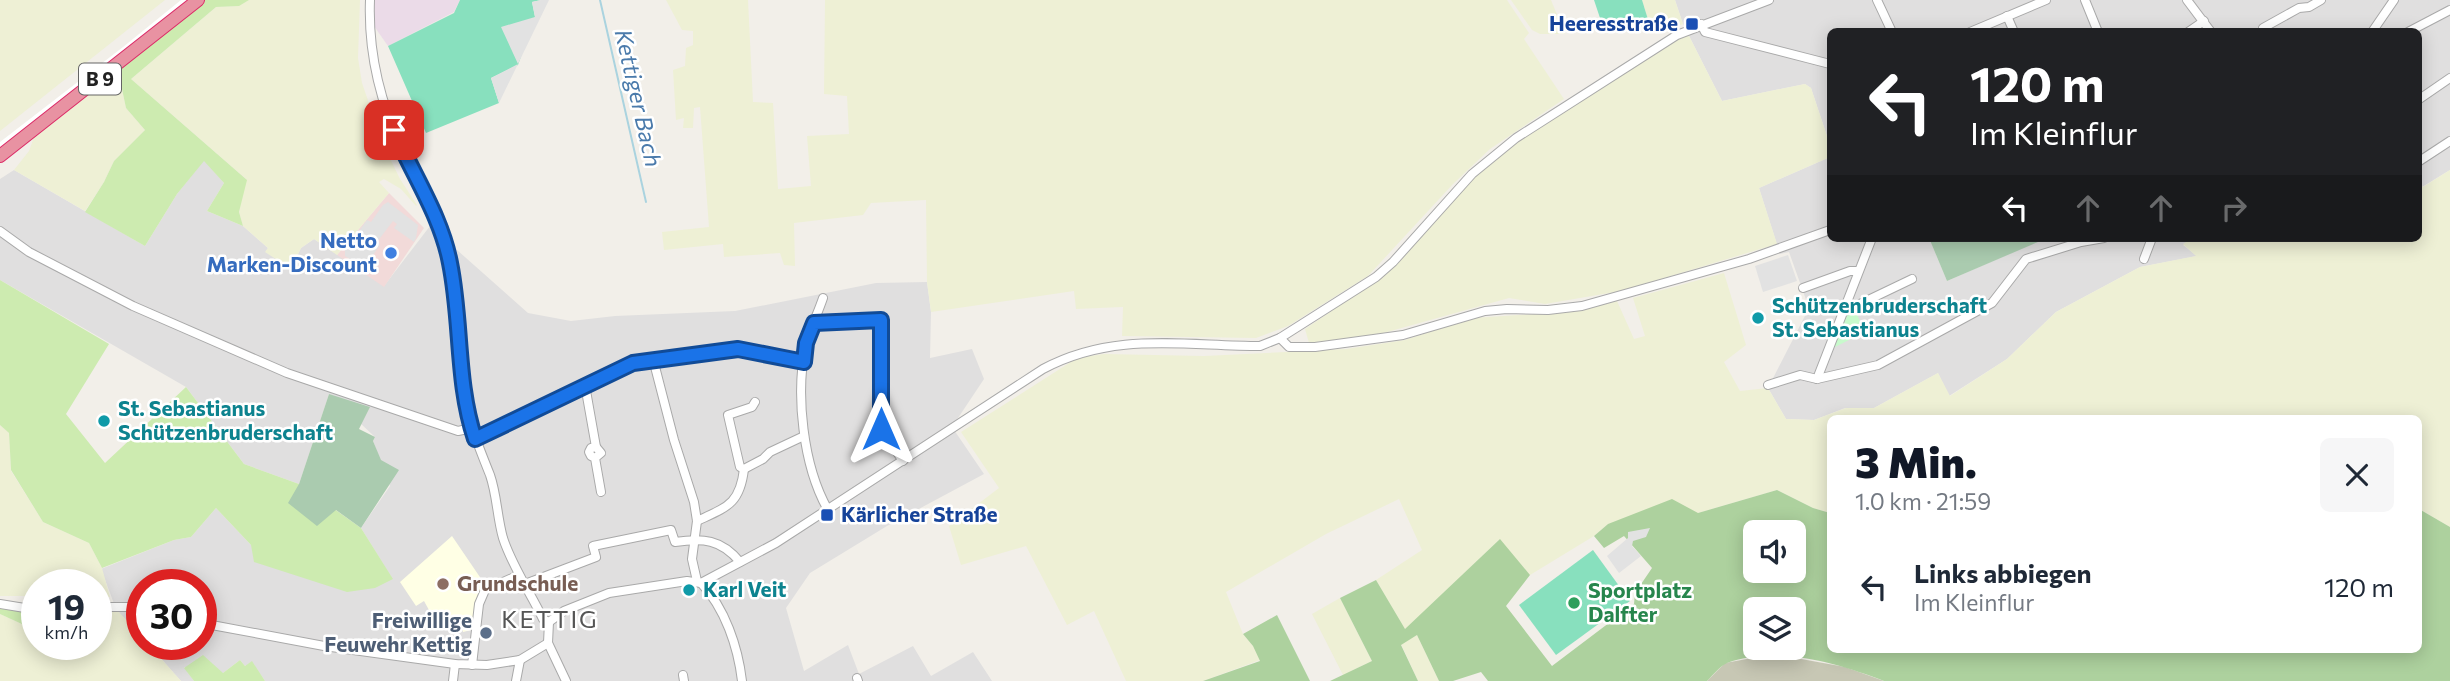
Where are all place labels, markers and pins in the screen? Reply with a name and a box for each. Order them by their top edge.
place label: Heeresstraße [1549,10,1678,35]
marker: Heeresstraße [1684,16,1700,32]
pin [364,100,424,160]
place label: Netto Marken-Discount [207,227,377,276]
marker: Netto Marken-Discount [383,245,399,261]
place label: Schützenbruderschaft St. Sebastianus [1772,292,1987,341]
marker: Schützenbruderschaft St. Sebastianus [1750,310,1766,326]
place label: St. Sebastianus Schützenbruderschaft [118,395,333,444]
marker: St. Sebastianus Schützenbruderschaft [96,413,112,429]
place label: Kärlicher Straße [841,501,998,526]
marker: Kärlicher Straße [819,507,835,523]
place label: Grundschule [457,570,578,595]
marker: Grundschule [435,576,451,592]
place label: Karl Veit [703,576,786,601]
place label: Sportplatz Dalfter [1588,577,1692,626]
marker: Karl Veit [681,582,697,598]
marker: Sportplatz Dalfter [1566,595,1582,611]
place label: Freiwillige Feuwehr Kettig [324,607,472,656]
marker: Freiwillige Feuwehr Kettig [478,625,494,641]

